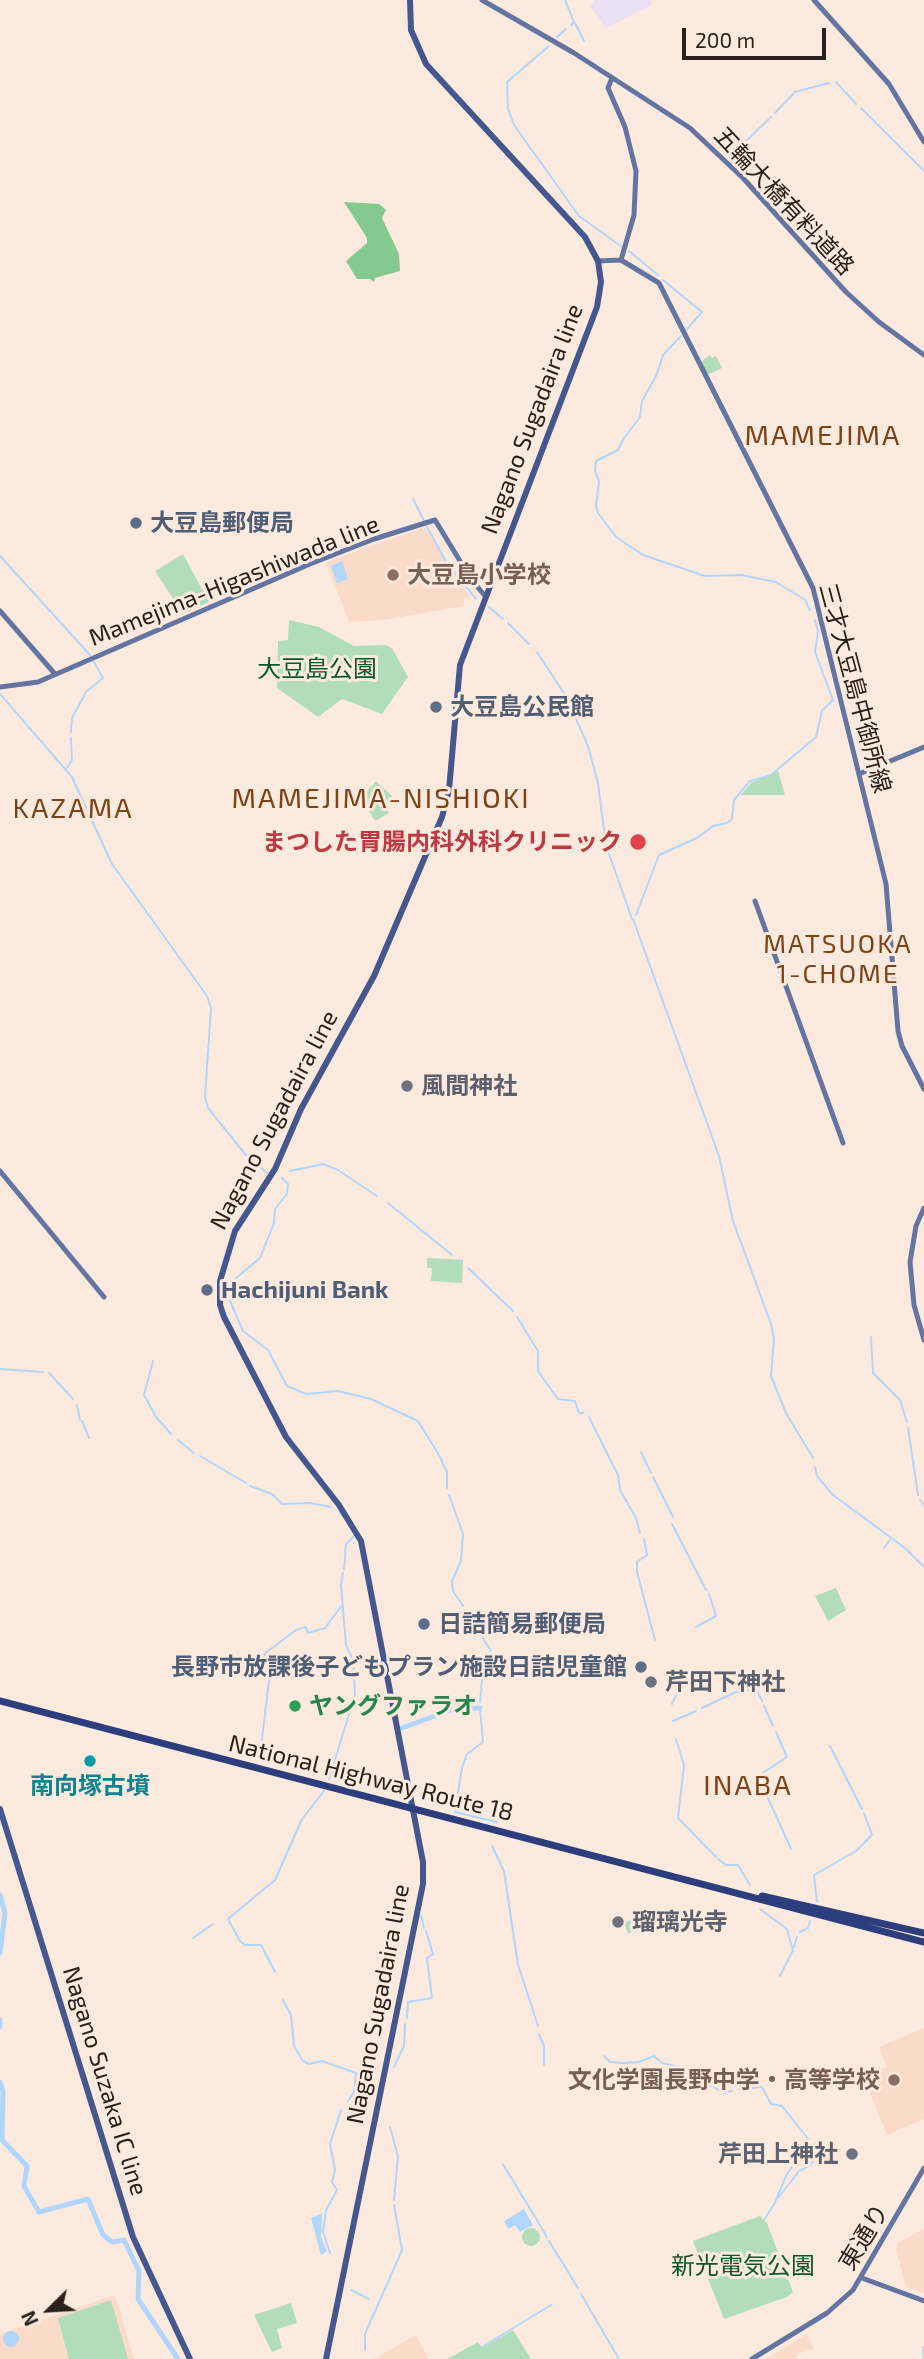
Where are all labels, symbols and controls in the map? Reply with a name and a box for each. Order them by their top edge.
scale bar [686,14,830,58]
text: 200 m [695,27,755,52]
street label: 五輪大橋有料道路 [708,121,860,281]
street label: Nagano Sugadaira line [475,300,589,538]
district label: MAMEJIMA [745,419,901,453]
street label: Mamejima-Higashiwada line [85,509,383,653]
place label: 大豆島郵便局 [150,509,294,537]
marker: 大豆島郵便局 [128,515,144,531]
place label: 大豆島小学校 [407,561,551,589]
marker: 大豆島小学校 [385,567,401,583]
street label: 三才大豆島中御所線 [813,580,897,796]
park label: 大豆島公園 [257,655,377,683]
place label: 大豆島公民館 [450,693,594,721]
marker: 大豆島公民館 [428,699,444,715]
district label: MAMEJIMA-NISHIOKI [234,782,528,816]
district label: KAZAMA [13,792,133,826]
place label: まつした胃腸内科外科クリニック [262,828,622,856]
marker: まつした胃腸内科外科クリニック [628,832,648,852]
district label: MATSUOKA 1-CHOME [764,928,912,990]
street label: Nagano Sugadaira line [204,1006,344,1234]
place label: 風間神社 [421,1072,517,1100]
marker: 風間神社 [399,1078,415,1094]
place label: Hachijuni Bank [221,1276,389,1304]
marker: Hachijuni Bank [199,1282,215,1298]
place label: 日詰簡易郵便局 [438,1610,606,1638]
marker: 日詰簡易郵便局 [416,1616,432,1632]
place label: 長野市放課後子どもプラン施設日詰児童館 [171,1653,627,1681]
marker: 長野市放課後子どもプラン施設日詰児童館 [633,1659,649,1675]
place label: 芹田下神社 [665,1668,785,1696]
marker: 芹田下神社 [643,1674,659,1690]
place label: ヤングファラオ [309,1692,477,1720]
marker: ヤングファラオ [287,1698,303,1714]
street label: National Highway Route 18 [226,1729,516,1827]
marker: 南向塚古墳 [82,1753,98,1769]
district label: INABA [704,1769,792,1803]
place label: 南向塚古墳 [30,1772,150,1800]
street label: Nagano Sugadaira line [341,1881,415,2127]
place label: 瑠璃光寺 [632,1908,728,1936]
marker: 瑠璃光寺 [610,1914,626,1930]
street label: Nagano Suzaka IC line [56,1963,154,2199]
place label: 文化学園長野中学・高等学校 [568,2066,880,2094]
marker: 文化学園長野中学・高等学校 [886,2072,902,2088]
place label: 芹田上神社 [718,2140,838,2168]
marker: 芹田上神社 [844,2146,860,2162]
street label: 東通り [833,2199,895,2275]
park label: 新光電気公園 [671,2252,815,2280]
north arrow [14,2275,84,2345]
text: N [16,2308,43,2330]

